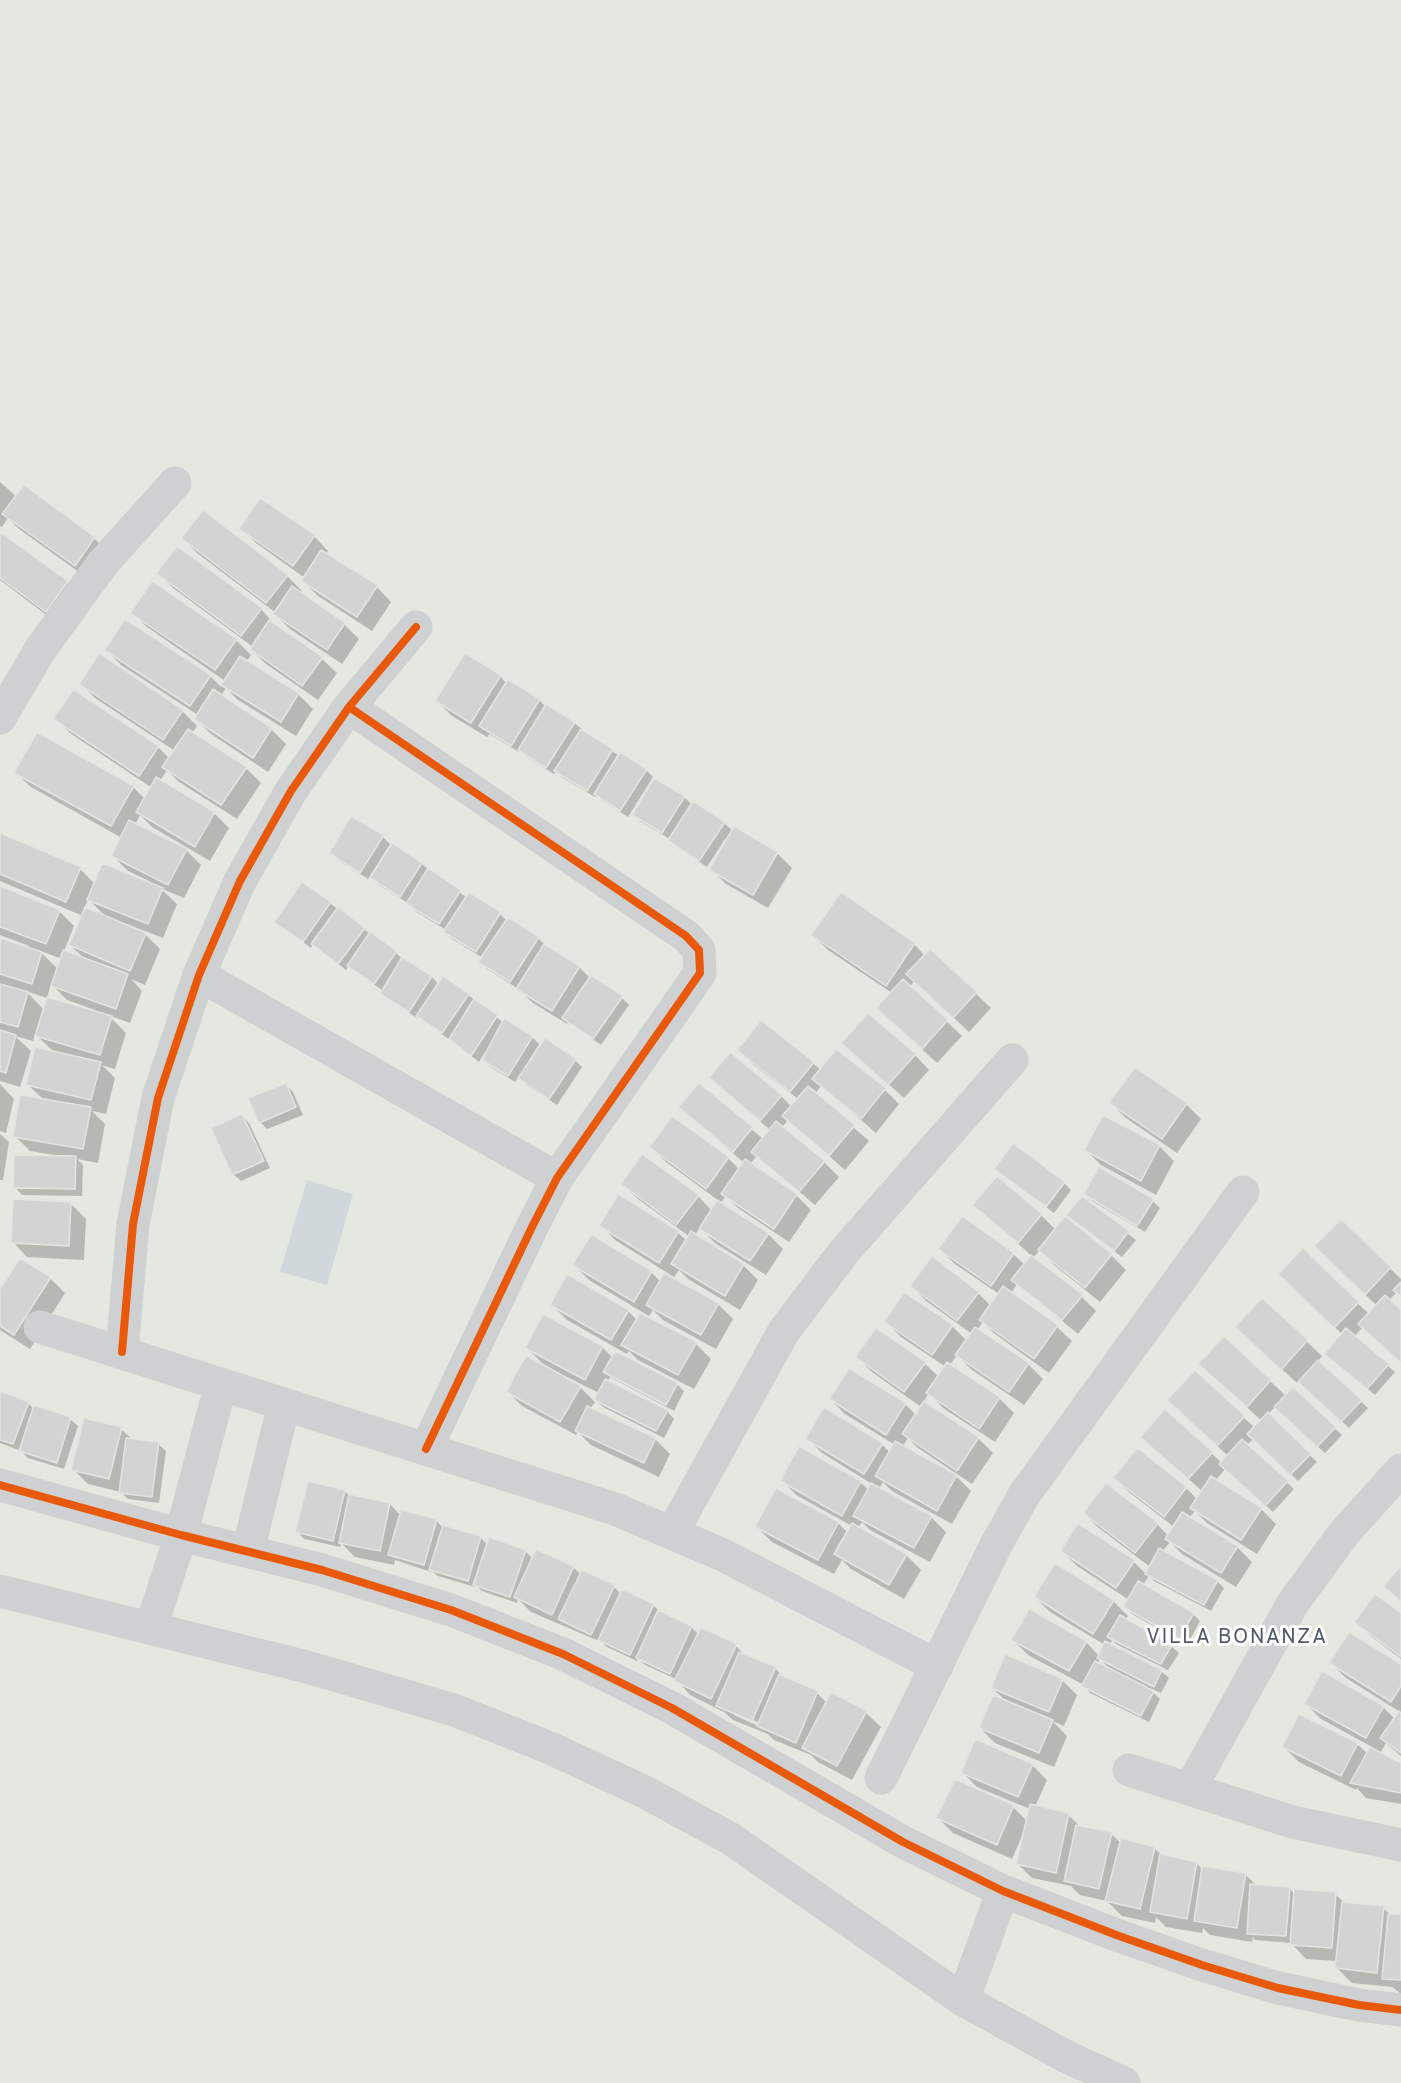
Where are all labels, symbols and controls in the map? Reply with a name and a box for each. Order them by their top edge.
district label: VILLA BONANZA [1146,1626,1328,1652]

